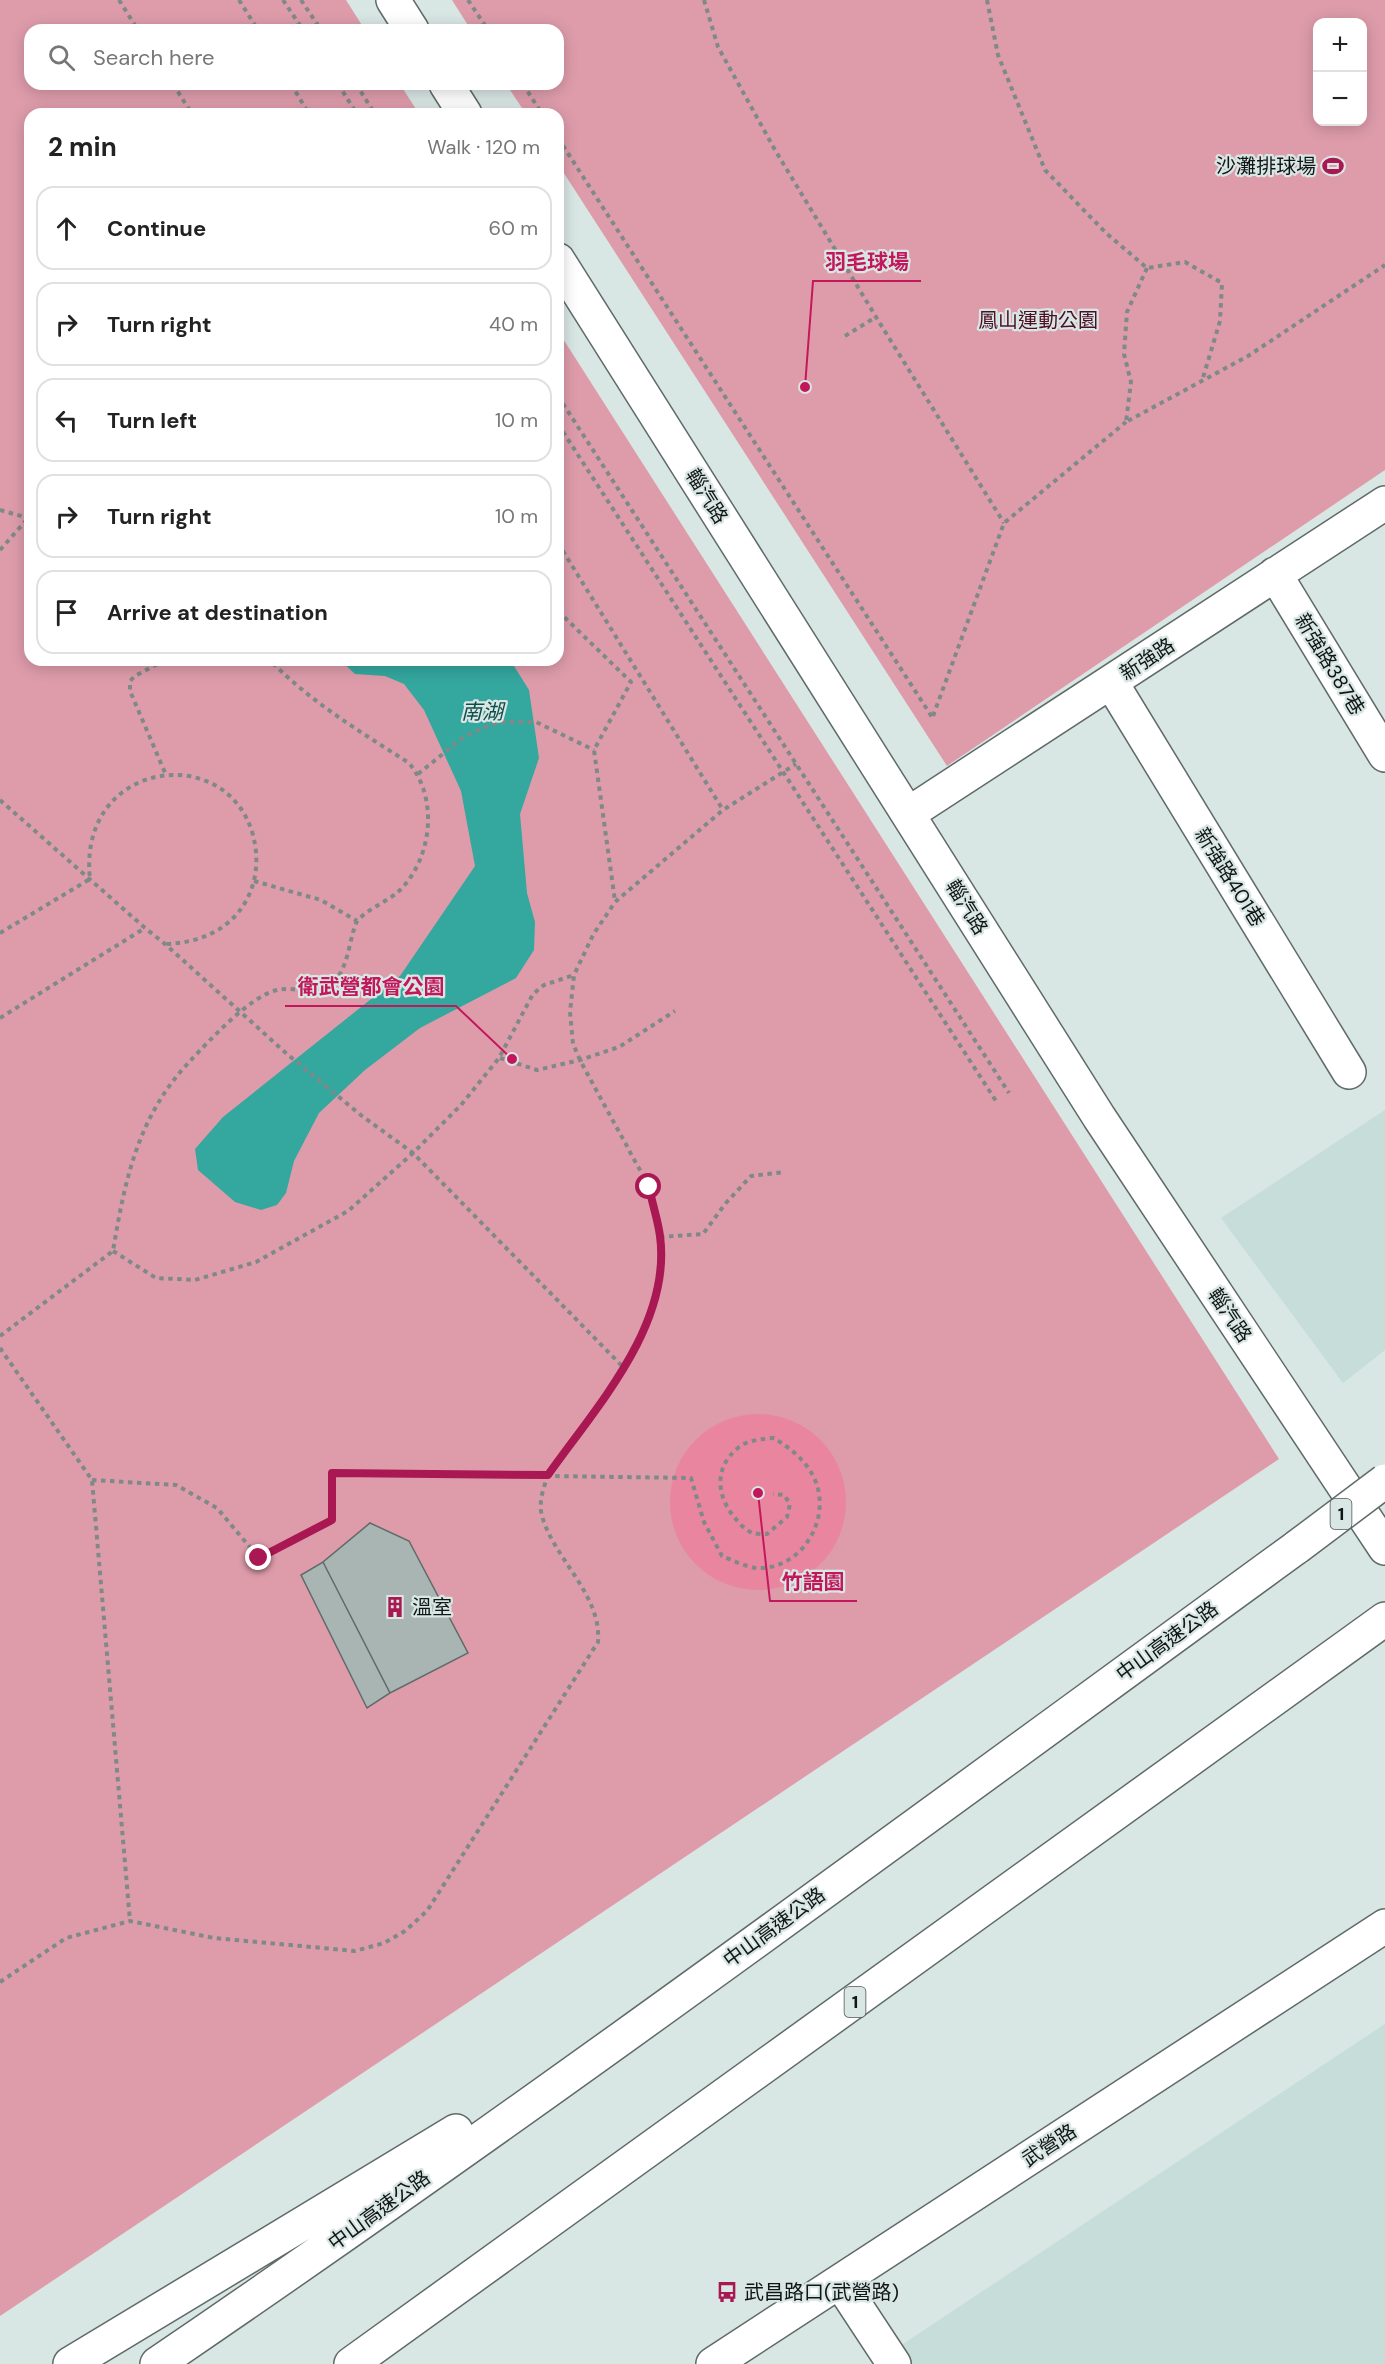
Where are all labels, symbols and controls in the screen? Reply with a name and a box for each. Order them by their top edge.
map controls [1313,18,1367,126]
button: + [1313,18,1367,72]
search box [24,24,564,90]
icon: search [45,41,78,74]
text: Search here [93,43,214,72]
button: − [1313,72,1367,126]
text: 2 min [48,130,117,164]
text: Walk · 120 m [427,134,540,160]
place label: 沙灘排球場 [1216,153,1316,179]
sports icon: 沙灘排球場 [1321,154,1345,178]
icon: ahead [50,212,83,245]
text: Continue [107,214,206,243]
text: 60 m [489,215,538,241]
callout: 羽毛球場 [813,242,921,281]
text: 羽毛球場 [825,248,909,276]
park label: 鳳山運動公園 [978,307,1098,333]
icon: right [50,308,83,341]
text: Turn right [107,310,212,339]
text: 40 m [489,311,538,337]
icon: left [50,404,83,437]
text: Turn left [107,406,197,435]
text: 10 m [495,407,538,433]
street label: 輜汽路 [680,464,734,528]
icon: right [50,500,83,533]
text: Turn right [107,502,212,531]
text: 10 m [495,503,538,529]
icon: arrive [50,596,83,629]
text: Arrive at destination [107,598,328,627]
street label: 新強路387巷 [1289,608,1371,720]
street label: 新強路 [1115,632,1179,686]
water label: 南湖 [461,698,506,726]
street label: 新強路401巷 [1189,823,1271,931]
street label: 輜汽路 [940,875,994,939]
callout: 衛武營都會公園 [285,967,456,1006]
text: 衛武營都會公園 [298,973,445,1001]
route start [635,1173,661,1199]
street label: 輜汽路 [1202,1283,1258,1347]
road number: 1 [1330,1499,1352,1529]
route end [245,1544,271,1570]
callout: 竹語園 [770,1562,857,1601]
text: 竹語園 [782,1568,845,1596]
place label: 溫室 [412,1594,452,1620]
building icon: 溫室 [383,1595,407,1619]
street label: 中山高速公路 [1111,1595,1223,1687]
street label: 中山高速公路 [718,1881,830,1973]
road number: 1 [844,1987,866,2017]
street label: 武營路 [1017,2118,1081,2172]
street label: 中山高速公路 [323,2164,435,2256]
place label: 武昌路口(武營路) [744,2279,899,2305]
bus stop icon: 武昌路口(武營路) [715,2280,739,2304]

